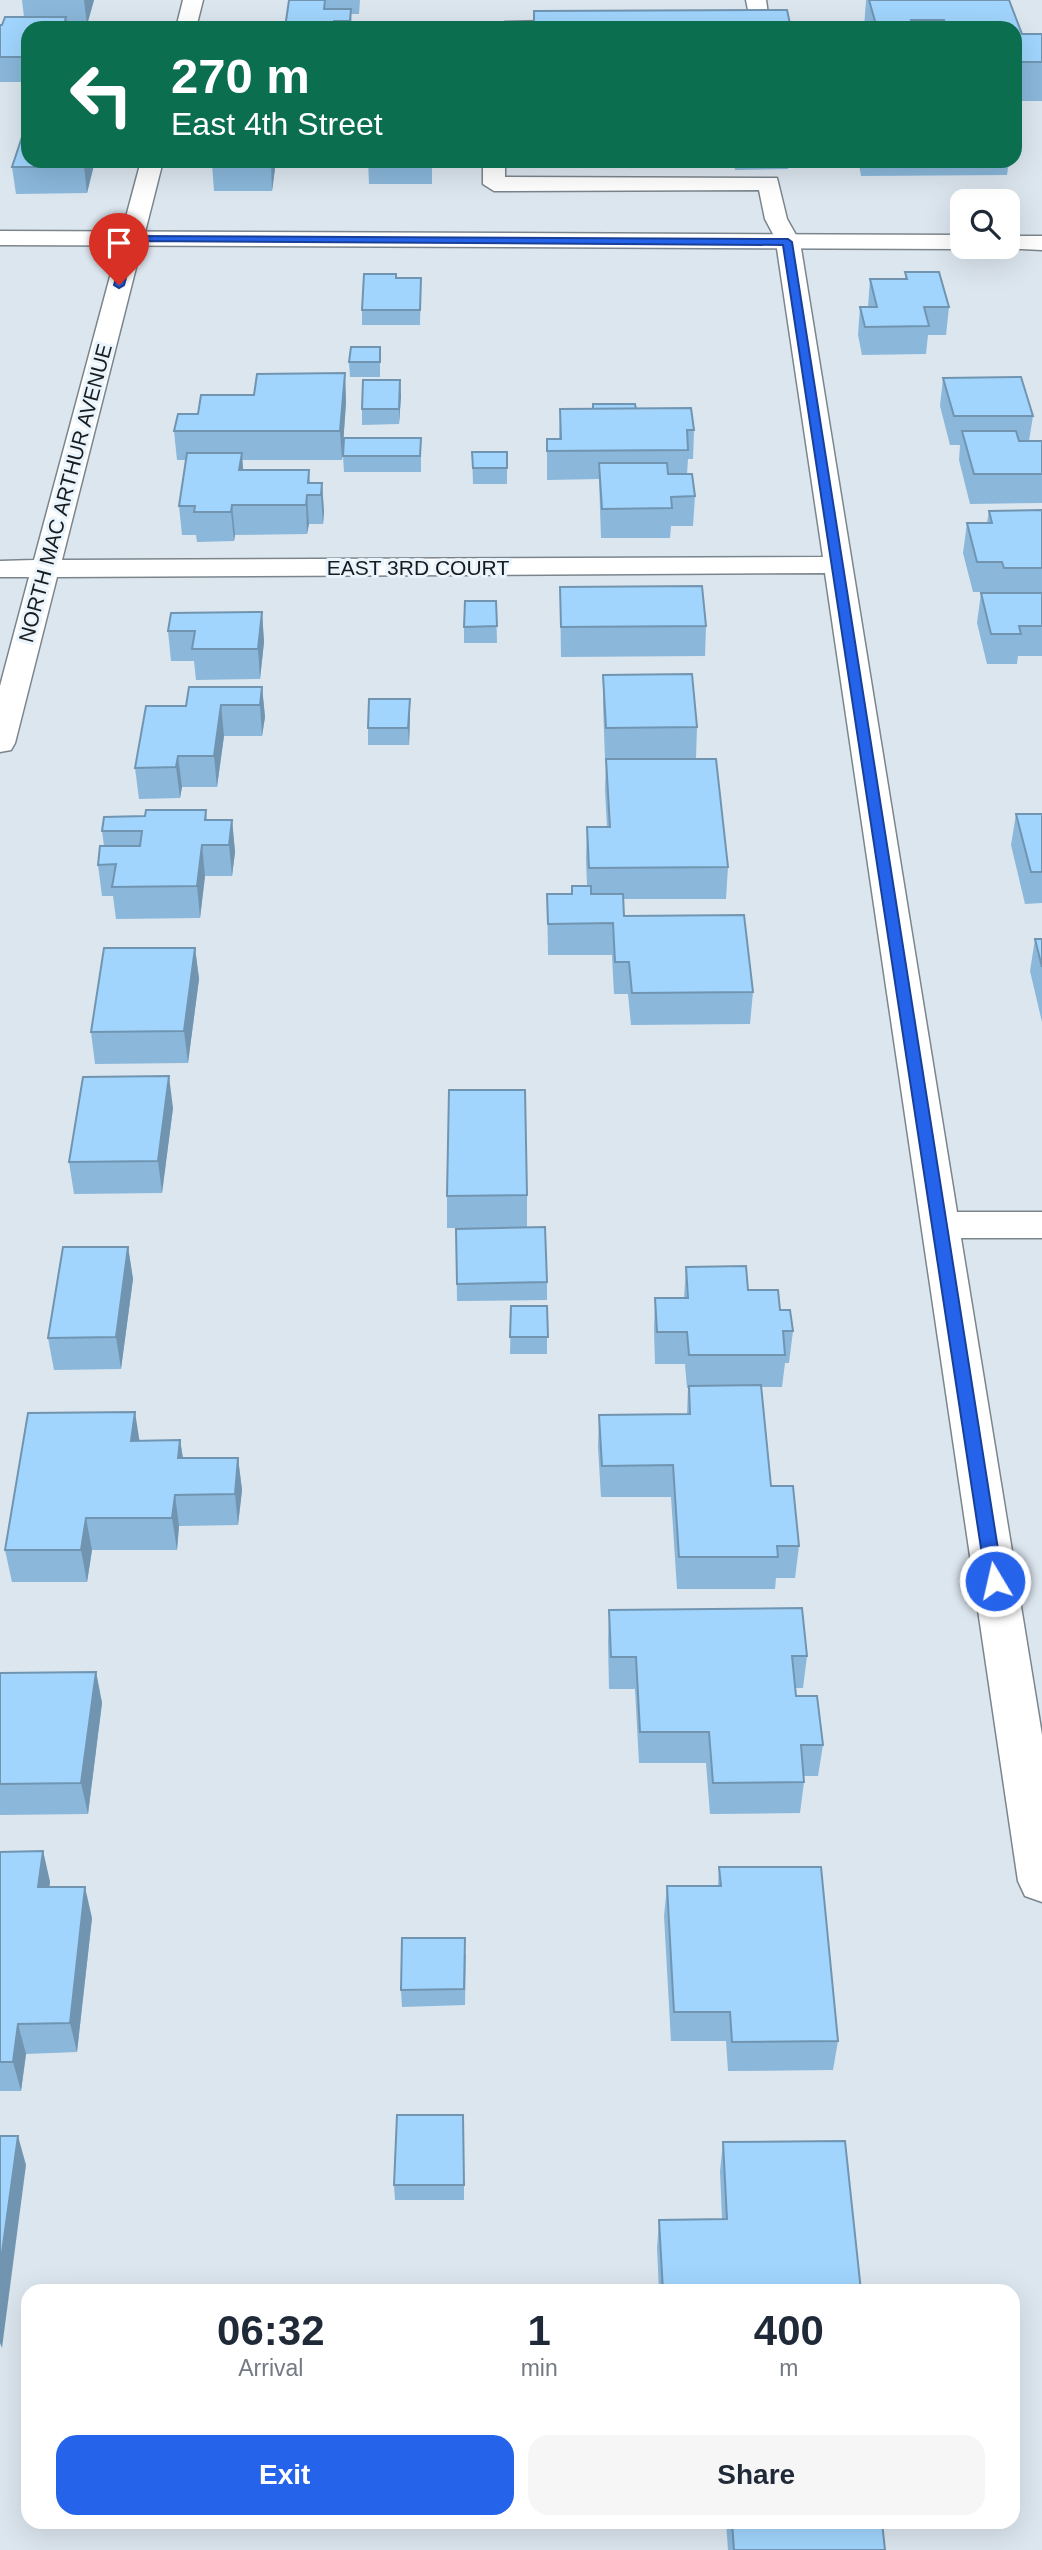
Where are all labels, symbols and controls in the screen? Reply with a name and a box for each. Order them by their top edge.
icon: left [56,49,147,140]
text: 270 m [171,49,310,103]
text: East 4th Street [171,106,383,142]
map controls [950,189,1020,259]
button: search [950,189,1020,259]
pin [89,213,149,285]
icon: arrive [100,224,138,262]
street label: NORTH MAC ARTHUR AVENUE [14,341,116,645]
street label: EAST 3RD COURT [327,556,509,579]
position arrow [958,1544,1032,1618]
text: 06:32 [217,2307,325,2354]
text: 1 [527,2307,551,2354]
text: 400 [754,2307,824,2354]
text: Arrival [238,2355,303,2381]
text: min [521,2355,558,2381]
text: m [779,2355,798,2381]
button: Exit [56,2435,514,2515]
button: Share [528,2435,985,2515]

